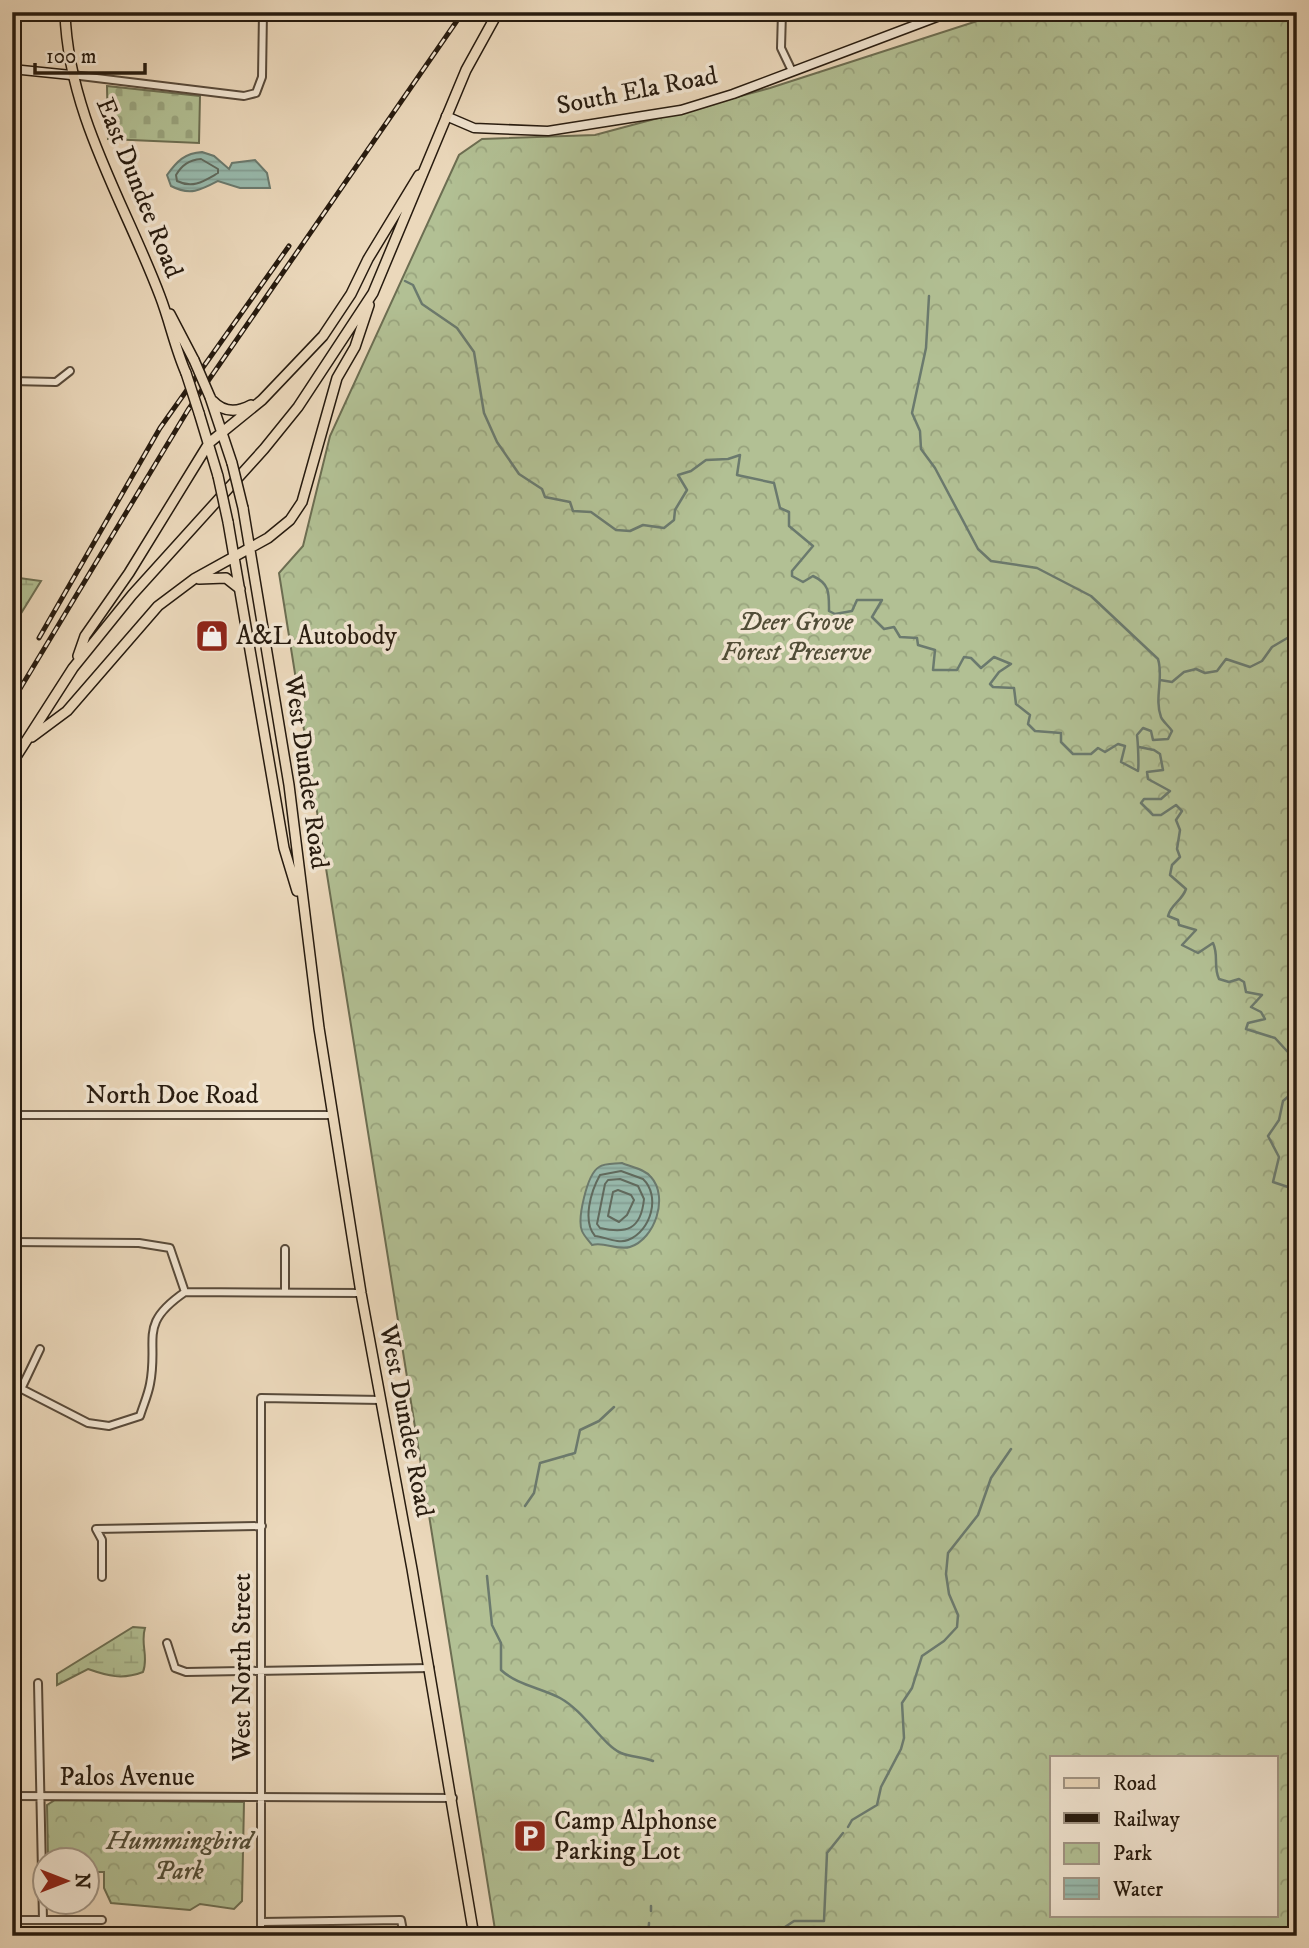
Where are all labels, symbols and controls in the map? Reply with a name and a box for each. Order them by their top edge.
scale bar [35,32,145,76]
text: 100 m [46,44,97,70]
street label: South Ela Road [554,59,720,123]
street label: East Dundee Road [88,93,190,283]
park label: Deer Grove Forest Preserve [721,606,872,669]
shop icon: A&L Autobody [193,617,231,655]
place label: A&L Autobody [236,620,398,653]
street label: West Dundee Road [276,672,336,871]
street label: North Doe Road [86,1079,258,1112]
street label: West Dundee Road [371,1321,441,1520]
street label: West North Street [226,1573,259,1762]
legend [1050,1756,1278,1916]
street label: Palos Avenue [59,1761,195,1794]
text: Road [1113,1771,1157,1797]
place label: Camp Alphonse Parking Lot [554,1805,717,1868]
text: Railway [1113,1807,1181,1833]
parking icon: Camp Alphonse Parking Lot [511,1817,549,1855]
park label: Hummingbird Park [105,1825,256,1888]
text: Park [1113,1841,1153,1867]
north arrow [32,1846,102,1916]
text: N [70,1873,93,1889]
text: Water [1112,1877,1163,1903]

